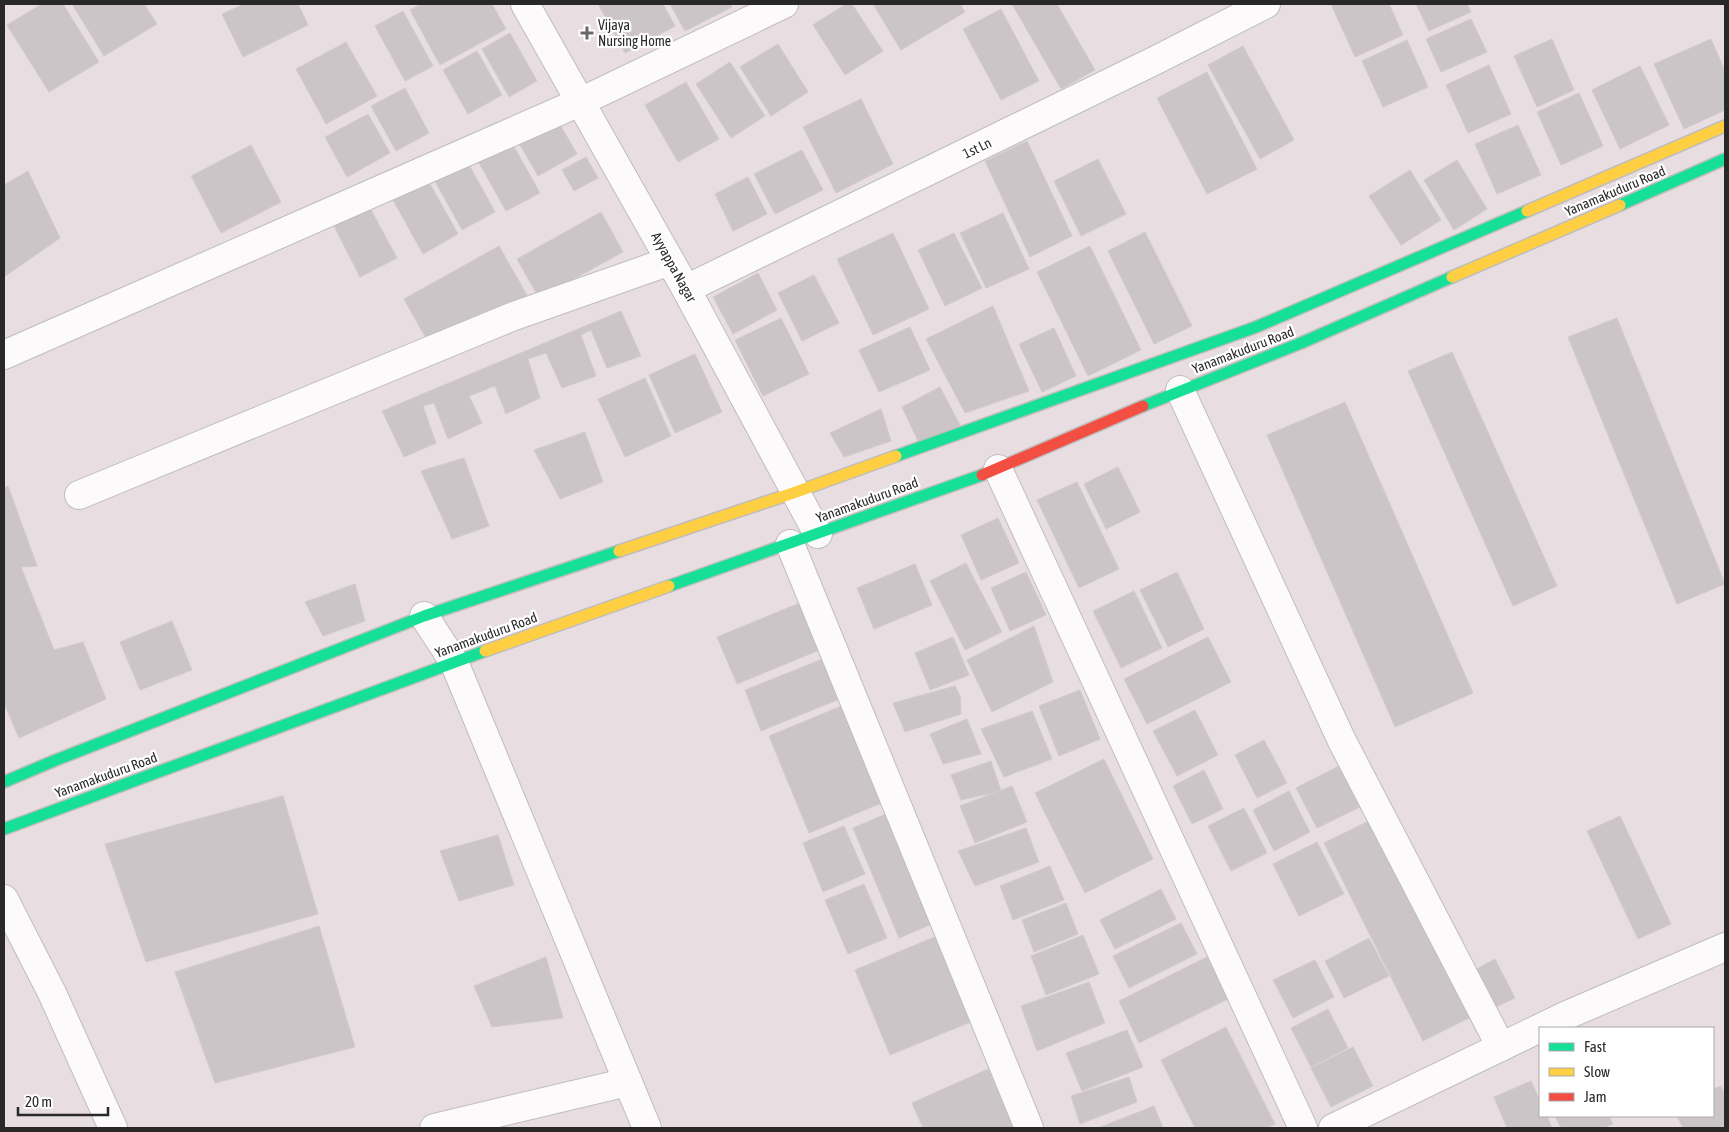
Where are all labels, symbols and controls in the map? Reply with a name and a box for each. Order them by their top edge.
place label: Vijaya Nursing Home [598,17,671,49]
marker: Vijaya Nursing Home [580,26,594,40]
street label: 1st Ln [960,134,994,162]
street label: Yanamakuduru Road [1562,163,1668,219]
street label: Ayyappa Nagar [648,229,700,306]
street label: Yanamakuduru Road [1190,323,1296,377]
street label: Yanamakuduru Road [814,474,920,526]
street label: Yanamakuduru Road [433,609,539,661]
street label: Yanamakuduru Road [53,749,159,801]
legend [1539,1027,1714,1117]
text: Fast [1584,1038,1606,1055]
text: Slow [1584,1063,1610,1080]
scale bar [18,1084,108,1116]
text: Jam [1584,1088,1607,1105]
text: 20 m [25,1093,52,1110]

